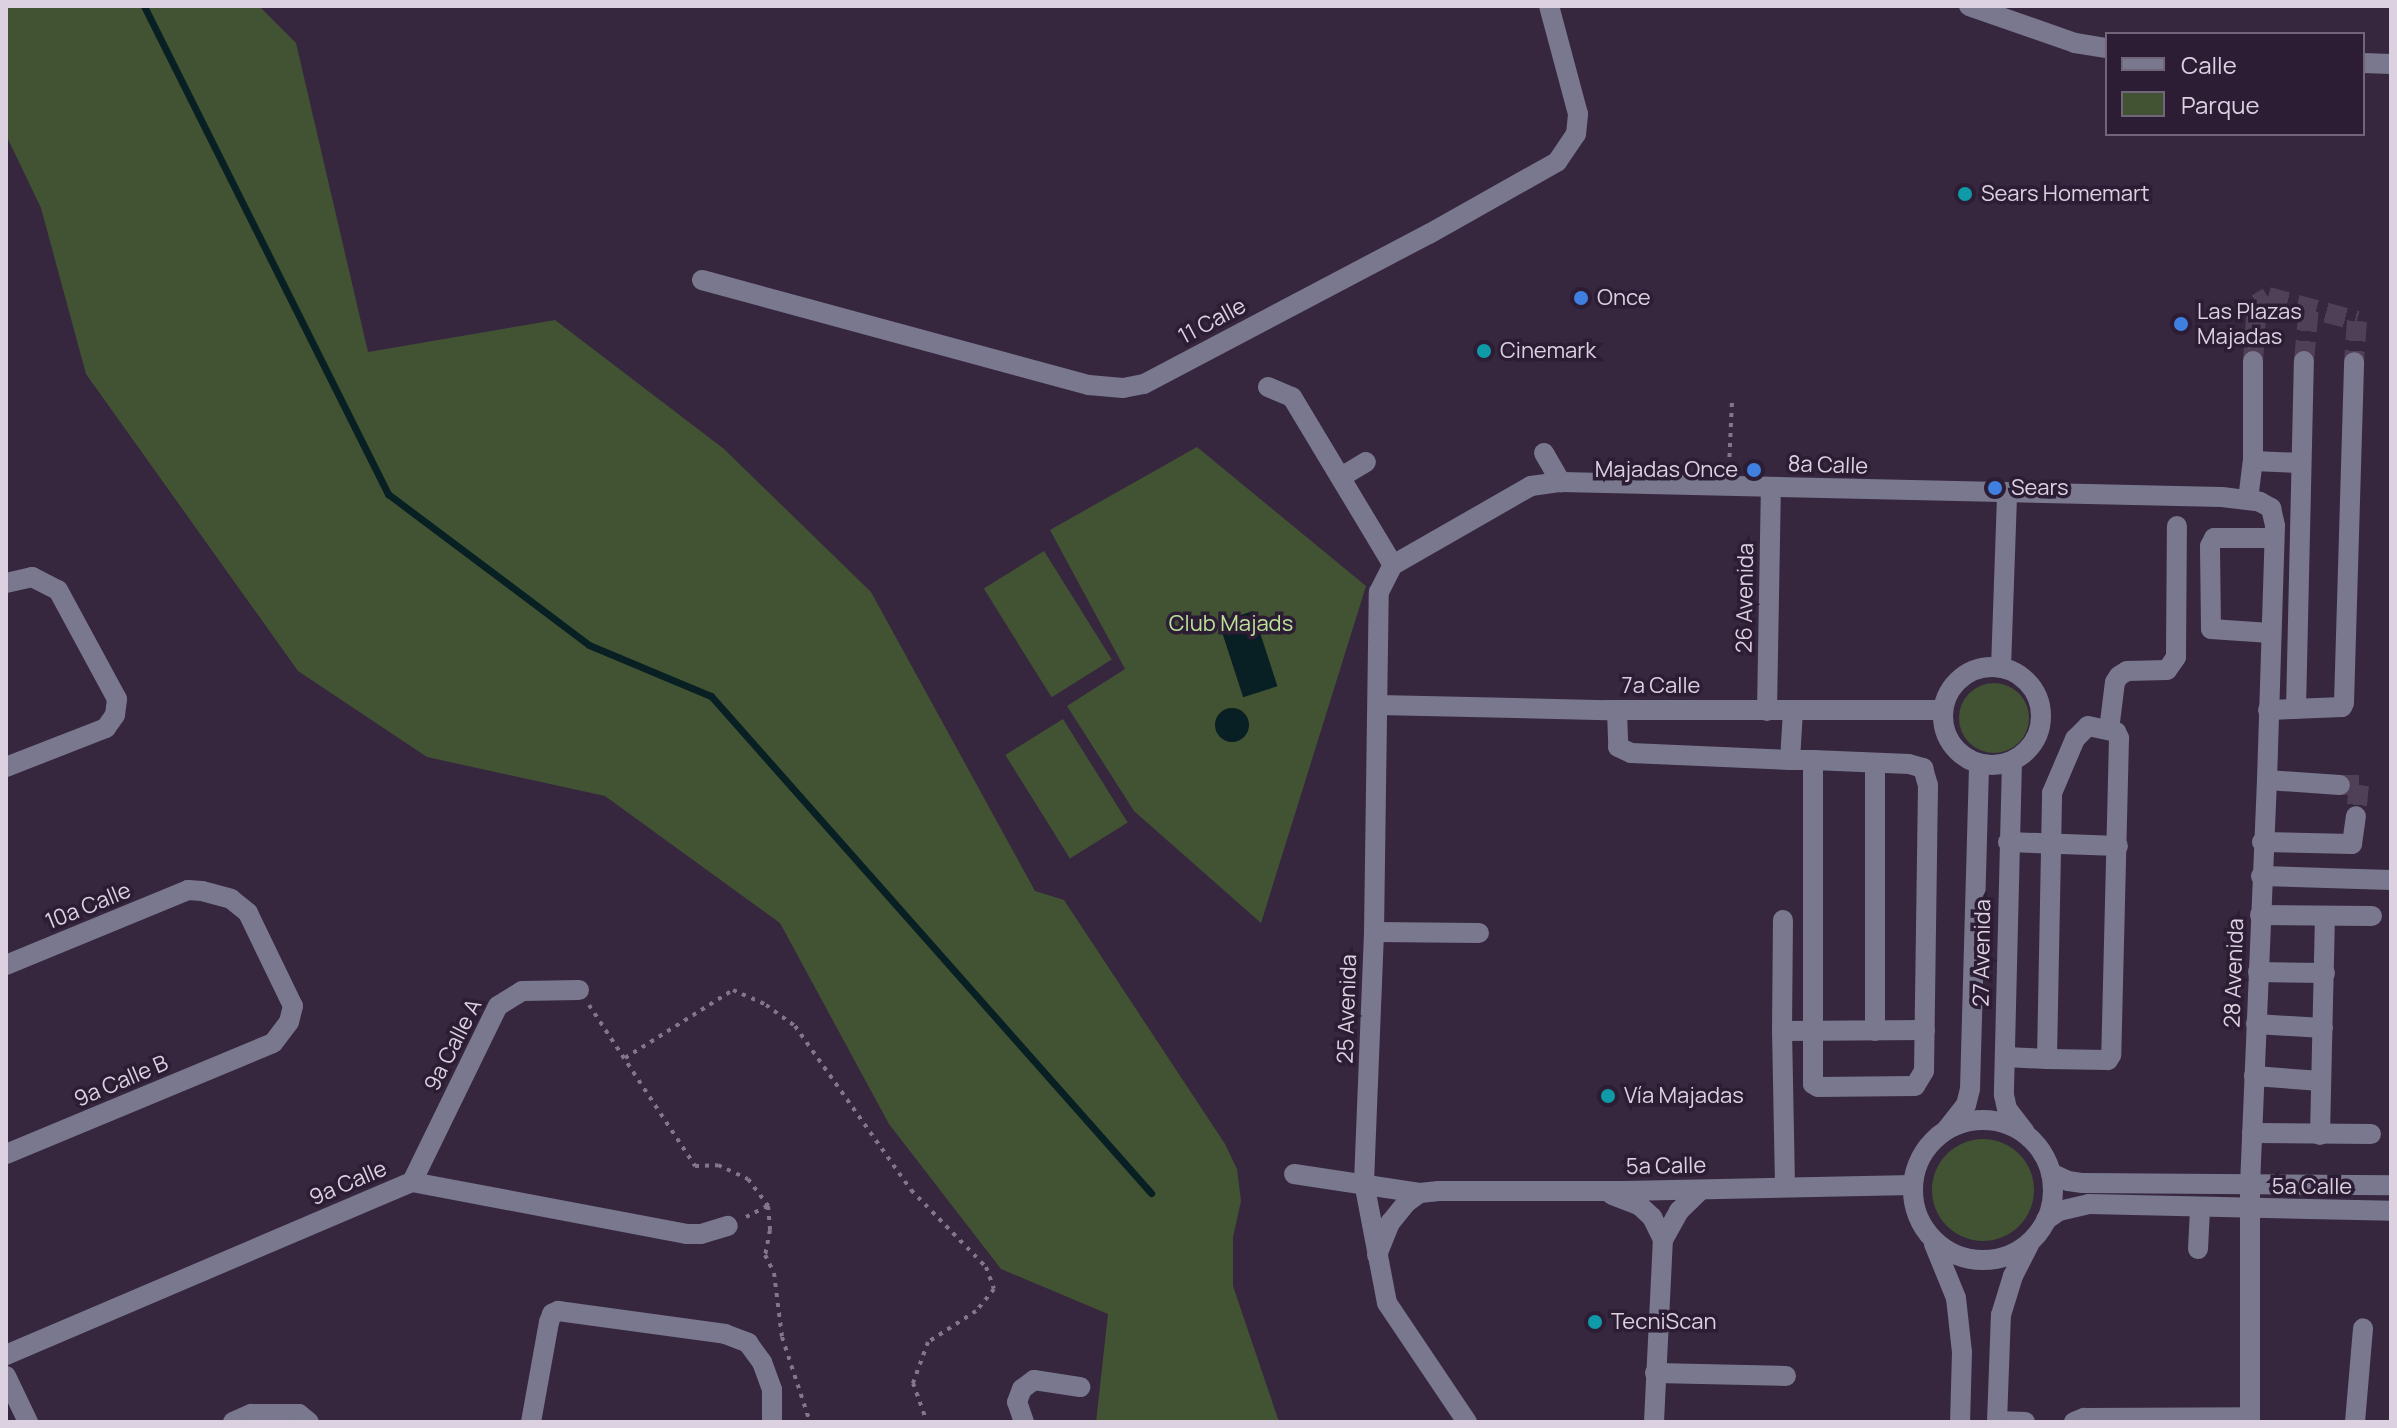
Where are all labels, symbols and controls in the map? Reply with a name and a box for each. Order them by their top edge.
legend [2105,32,2365,136]
text: Calle [2181,48,2237,81]
text: Parque [2181,88,2259,121]
place label: Sears Homemart [1981,181,2150,207]
marker: Sears Homemart [1956,185,1974,203]
place label: Once [1597,285,1651,311]
marker: Once [1572,289,1590,307]
street label: 11 Calle [1174,292,1250,350]
place label: Las Plazas Majadas [2197,298,2302,350]
marker: Las Plazas Majadas [2172,315,2190,333]
place label: Cinemark [1500,338,1596,364]
marker: Cinemark [1475,342,1493,360]
street label: 8a Calle [1787,450,1869,480]
place label: Majadas Once [1595,457,1738,483]
marker: Majadas Once [1745,461,1763,479]
place label: Sears [2011,475,2068,501]
marker: Sears [1986,479,2004,497]
street label: 26 Avenida [1731,543,1759,653]
park label: Club Majads [1169,611,1293,637]
street label: 7a Calle [1622,673,1700,699]
street label: 10a Calle [41,877,135,935]
street label: 27 Avenida [1968,899,1996,1007]
street label: 28 Avenida [2219,918,2249,1028]
street label: 25 Avenida [1332,954,1362,1064]
street label: 9a Calle A [419,995,487,1095]
street label: 9a Calle B [70,1049,172,1113]
place label: Vía Majadas [1624,1083,1744,1109]
marker: Vía Majadas [1599,1087,1617,1105]
street label: 5a Calle [1626,1152,1706,1180]
street label: 9a Calle [305,1155,391,1211]
street label: 5a Calle [2272,1174,2352,1200]
place label: TecniScan [1611,1309,1717,1335]
marker: TecniScan [1586,1313,1604,1331]

